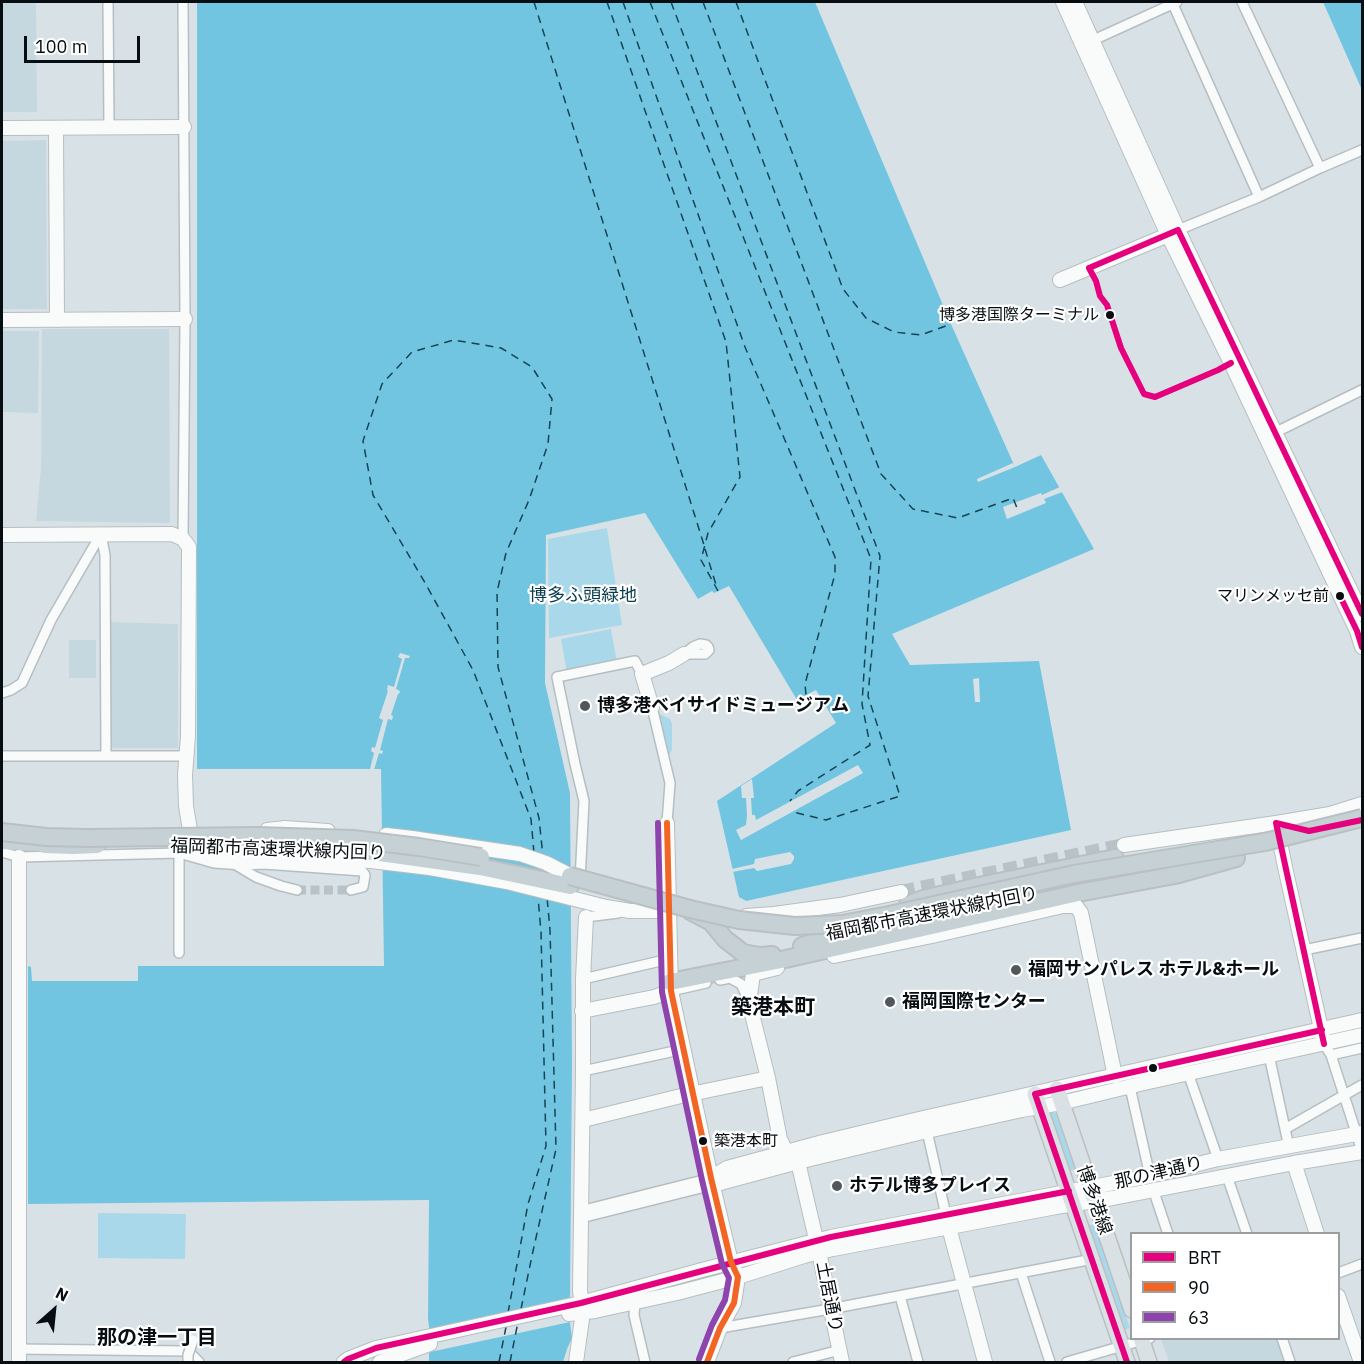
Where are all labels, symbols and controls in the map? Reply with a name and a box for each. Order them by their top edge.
scale bar [27,24,142,62]
text: 100 m [35,35,87,58]
place label: 博多港国際ターミナル [939,305,1099,325]
marker: 博多港国際ターミナル [1104,309,1116,321]
park label: 博多ふ頭緑地 [529,585,637,607]
place label: マリンメッセ前 [1217,586,1329,606]
marker: マリンメッセ前 [1334,590,1346,602]
place label: 博多港ベイサイドミュージアム [597,695,849,717]
marker: 博多港ベイサイドミュージアム [578,699,592,713]
street label: 福岡都市高速環状線内回り [170,835,386,865]
street label: 福岡都市高速環状線内回り [824,883,1040,945]
place label: 福岡サンパレス ホテル&ホール [1028,959,1279,981]
marker: 福岡サンパレス ホテル&ホール [1009,963,1023,977]
place label: 福岡国際センター [902,991,1046,1013]
district label: 築港本町 [731,995,815,1021]
marker: 福岡国際センター [883,995,897,1009]
unlabelled marker [1147,1062,1159,1074]
place label: 築港本町 [714,1131,778,1151]
marker: 築港本町 [697,1135,709,1147]
street label: 那の津通り [1113,1152,1205,1194]
street label: 博多港線 [1072,1162,1116,1238]
place label: ホテル博多プレイス [849,1175,1011,1197]
marker: ホテル博多プレイス [830,1179,844,1193]
legend [1130,1232,1340,1340]
text: BRT [1188,1246,1221,1269]
street label: 土居通り [812,1260,846,1334]
text: 90 [1188,1276,1210,1299]
north arrow [24,1280,84,1340]
text: N [52,1282,72,1306]
text: 63 [1188,1306,1210,1329]
district label: 那の津一丁目 [97,1326,217,1350]

